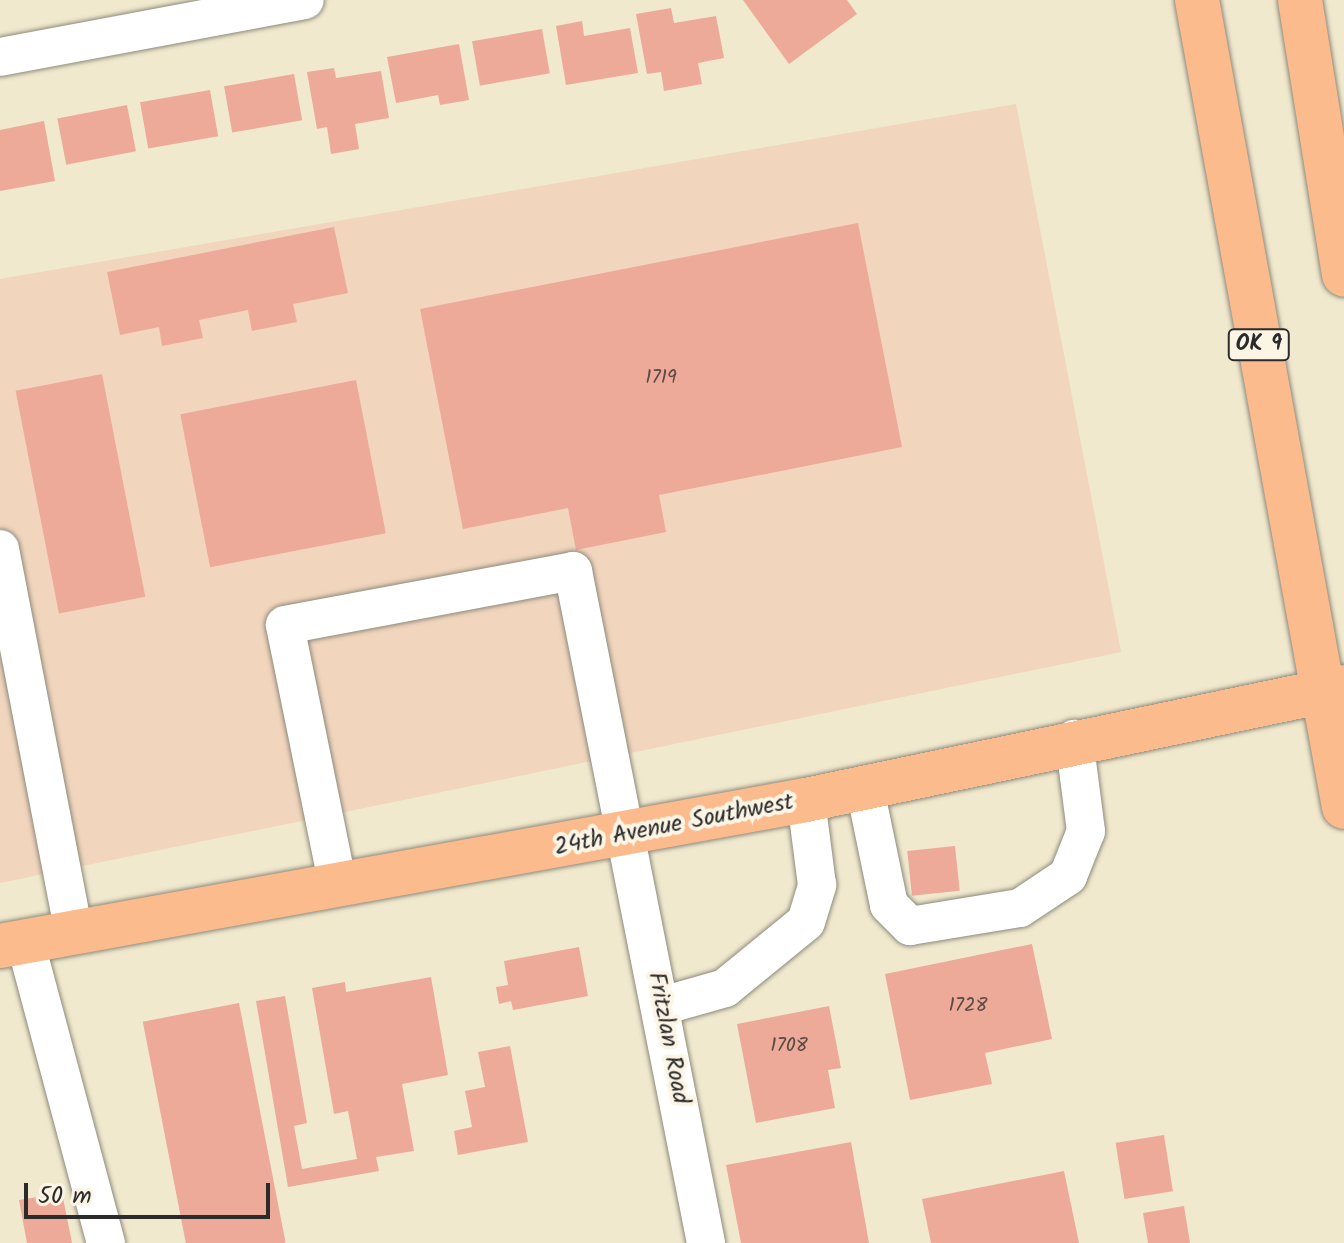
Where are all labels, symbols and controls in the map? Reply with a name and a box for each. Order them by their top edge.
road number: OK 9 [1227,327,1291,363]
house number: 1719 [645,366,677,390]
street label: 24th Avenue Southwest [552,788,796,862]
street label: Fritzlan Road [641,970,695,1106]
house number: 1728 [948,994,988,1018]
house number: 1708 [770,1034,808,1058]
scale bar [28,1167,274,1217]
text: 50 m [38,1177,92,1216]

